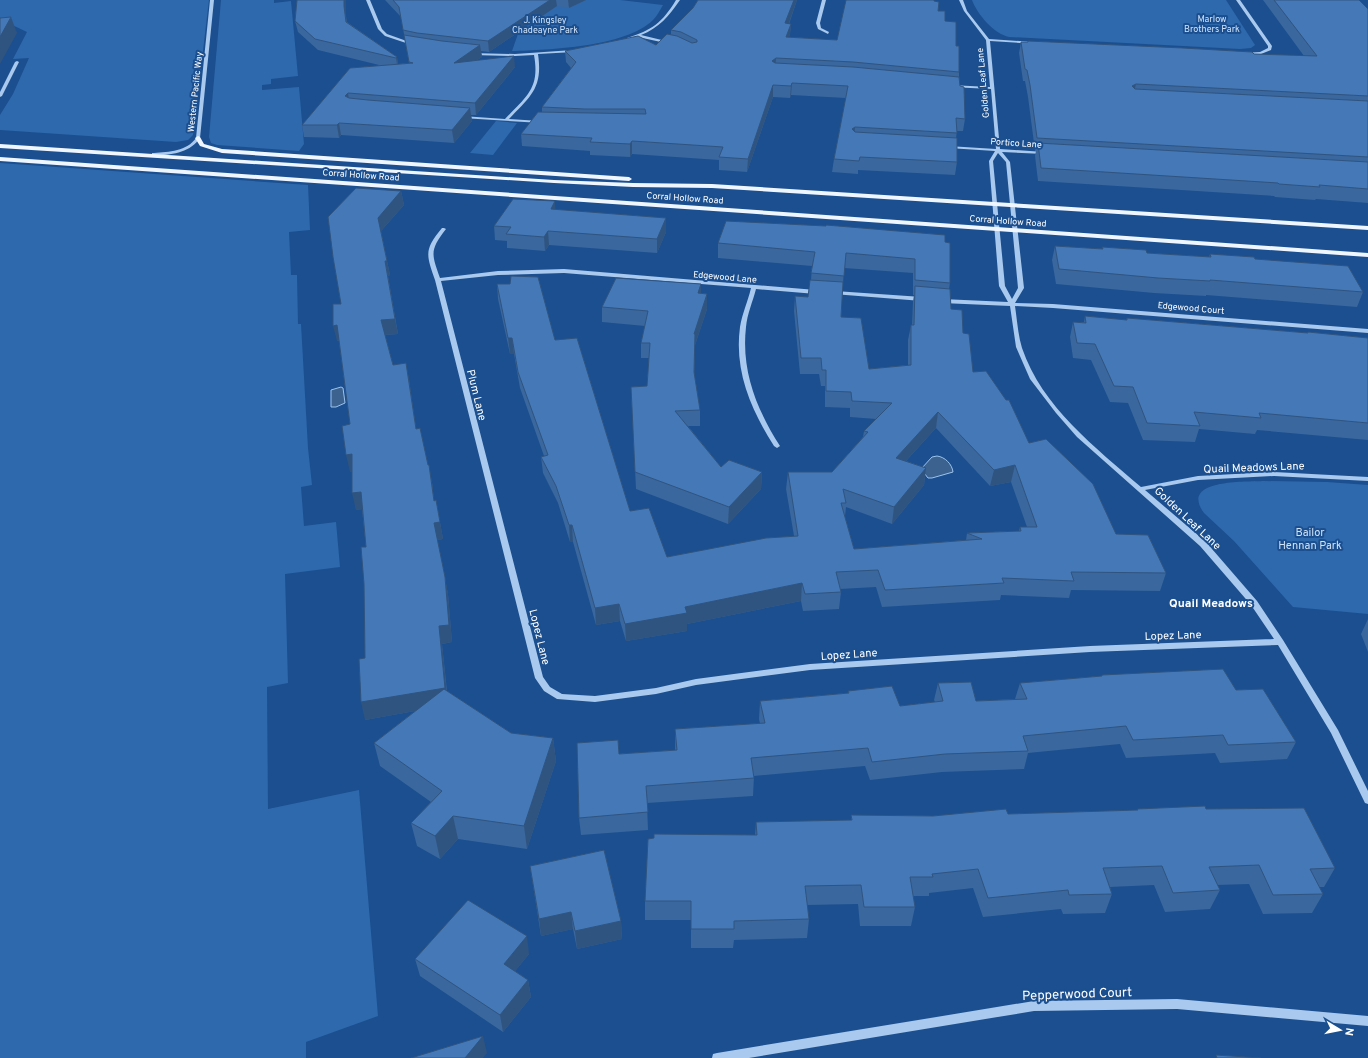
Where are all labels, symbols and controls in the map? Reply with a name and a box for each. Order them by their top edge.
park label: Marlow Brothers Park [1184,14,1240,35]
park label: J. Kingsley Chadeayne Park [512,15,578,36]
street label: Golden Leaf Lane [975,47,992,118]
street label: Western Pacific Way [186,51,205,133]
street label: Portico Lane [990,136,1042,151]
street label: Corral Hollow Road [322,167,400,184]
street label: Corral Hollow Road [646,190,724,207]
street label: Corral Hollow Road [969,213,1047,230]
street label: Edgewood Lane [693,269,757,286]
street label: Edgewood Court [1157,300,1225,317]
street label: Plum Lane [463,368,489,422]
street label: Quail Meadows Lane [1203,459,1305,477]
street label: Golden Leaf Lane [1151,484,1224,553]
park label: Bailor Hennan Park [1278,526,1342,553]
district label: Quail Meadows [1169,596,1253,612]
street label: Lopez Lane [525,608,553,667]
street label: Lopez Lane [1144,628,1202,644]
street label: Lopez Lane [820,646,878,664]
street label: Pepperwood Court [1022,985,1132,1005]
north arrow [1320,1010,1360,1050]
text: N [1341,1026,1356,1037]

